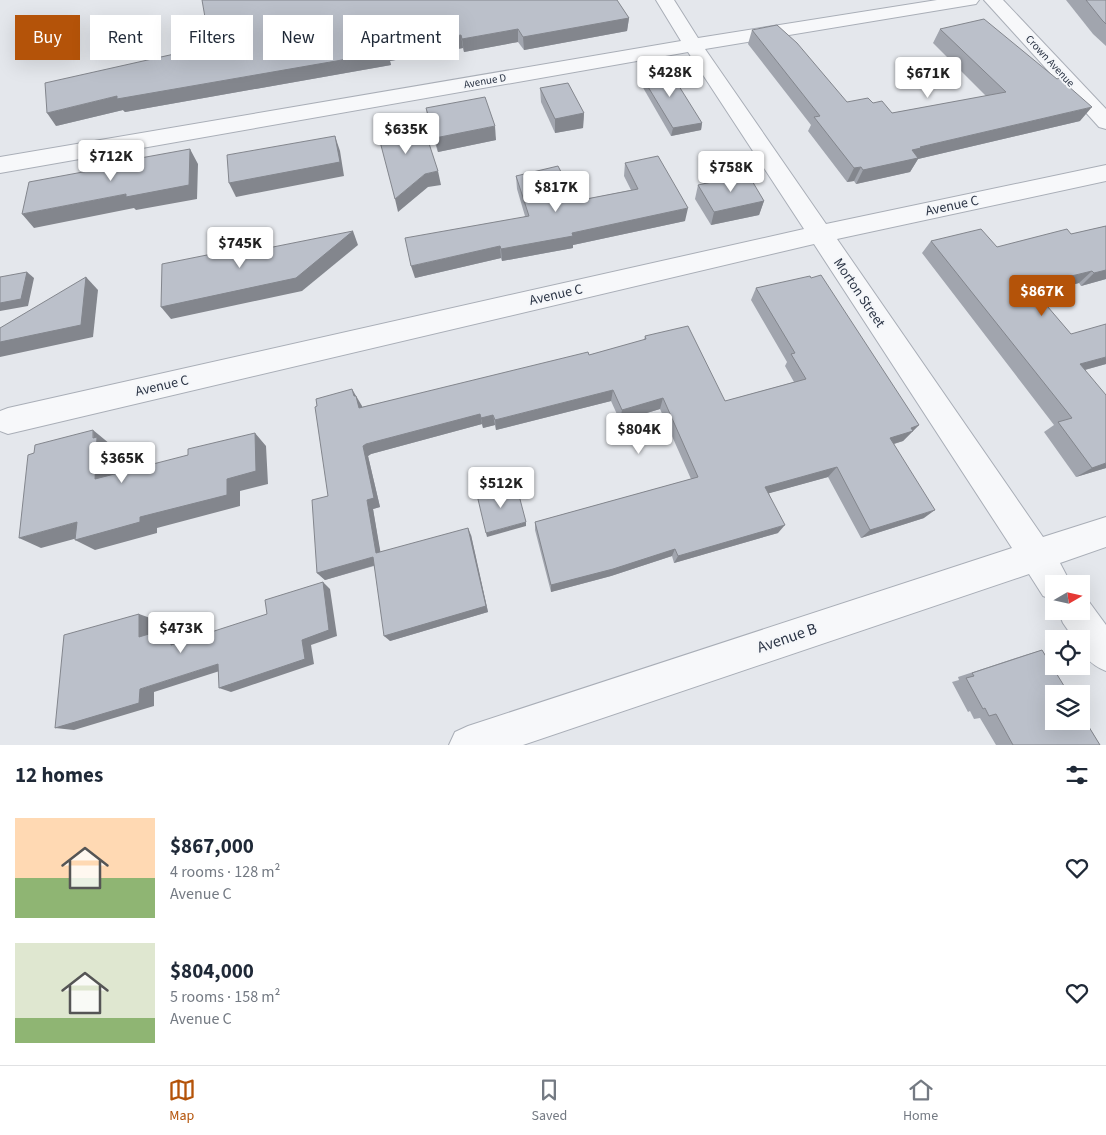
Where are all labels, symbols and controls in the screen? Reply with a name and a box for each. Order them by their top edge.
chip: Buy [15,15,80,60]
chip: Rent [90,15,161,60]
chip: Filters [171,15,253,60]
chip: New [263,15,333,60]
chip: Apartment [343,15,459,60]
street label: Crown Avenue [1022,32,1078,91]
pin: $428K [635,56,705,98]
pin: $671K [893,56,963,99]
text: $428K [648,61,692,83]
text: $671K [906,62,950,84]
street label: Avenue D [463,70,508,92]
pin: $635K [371,112,441,155]
text: $635K [384,118,428,140]
pin: $712K [76,140,146,182]
text: $712K [89,145,133,167]
pin: $758K [696,150,766,193]
text: $758K [709,156,753,178]
pin: $817K [521,170,591,213]
text: $817K [534,176,578,198]
street label: Avenue C [924,191,980,221]
pin: $745K [205,226,275,269]
text: $745K [218,232,262,254]
street label: Morton Street [828,254,890,332]
pin: $867K [1007,274,1077,317]
street label: Avenue C [527,279,585,311]
text: $867K [1020,280,1064,302]
street label: Avenue C [133,370,191,402]
pin: $804K [604,412,674,455]
text: $804K [617,418,661,440]
pin: $365K [87,442,157,484]
text: $365K [100,447,144,469]
pin: $512K [466,466,536,509]
text: $512K [479,472,523,494]
north arrow [1045,575,1090,620]
map controls [1045,575,1090,730]
pin: $473K [146,612,216,654]
text: $473K [159,617,203,639]
street label: Avenue B [754,618,820,658]
button: locate [1045,630,1090,675]
button: layers [1045,685,1090,730]
text: 12 homes [15,760,103,790]
icon: filters [1063,761,1091,789]
text: $867,000 [170,831,254,861]
icon: home [55,838,115,898]
icon: heart [1063,854,1091,882]
text: 4 rooms · 128 m² [170,861,280,883]
text: Avenue C [170,883,232,905]
text: $804,000 [170,956,254,986]
icon: home [55,963,115,1023]
icon: heart [1063,979,1091,1007]
text: 5 rooms · 158 m² [170,986,280,1008]
text: Avenue C [170,1008,232,1030]
tab: Map [168,1076,196,1126]
tab: Saved [531,1076,567,1126]
tab: Home [903,1076,938,1126]

